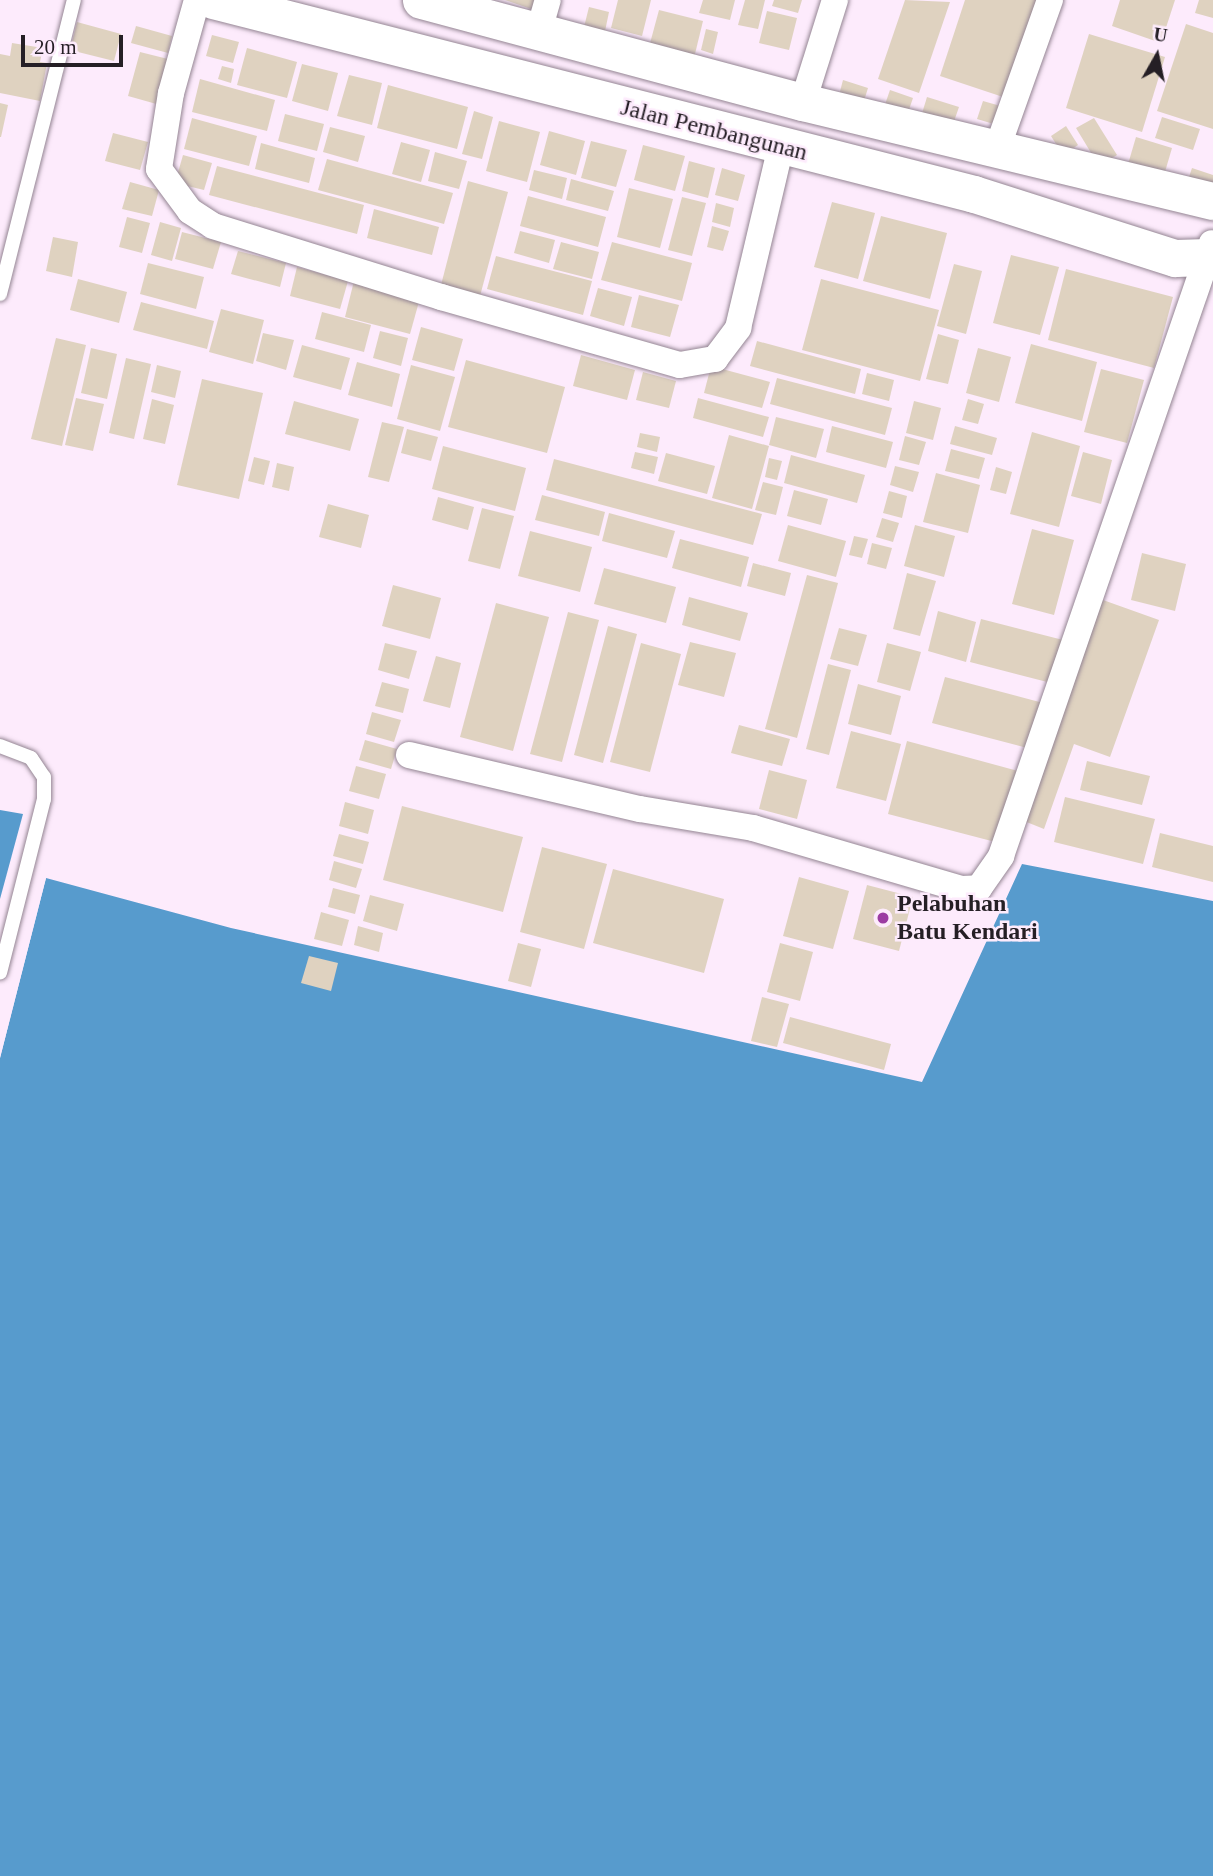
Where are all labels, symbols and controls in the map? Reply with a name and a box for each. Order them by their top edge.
scale bar [24,21,126,65]
north arrow [1122,21,1192,91]
text: U [1152,23,1169,46]
text: 20 m [34,35,77,59]
street label: Jalan Pembangunan [618,93,810,167]
place label: Pelabuhan Batu Kendari [897,890,1038,946]
marker: Pelabuhan Batu Kendari [875,910,891,926]

